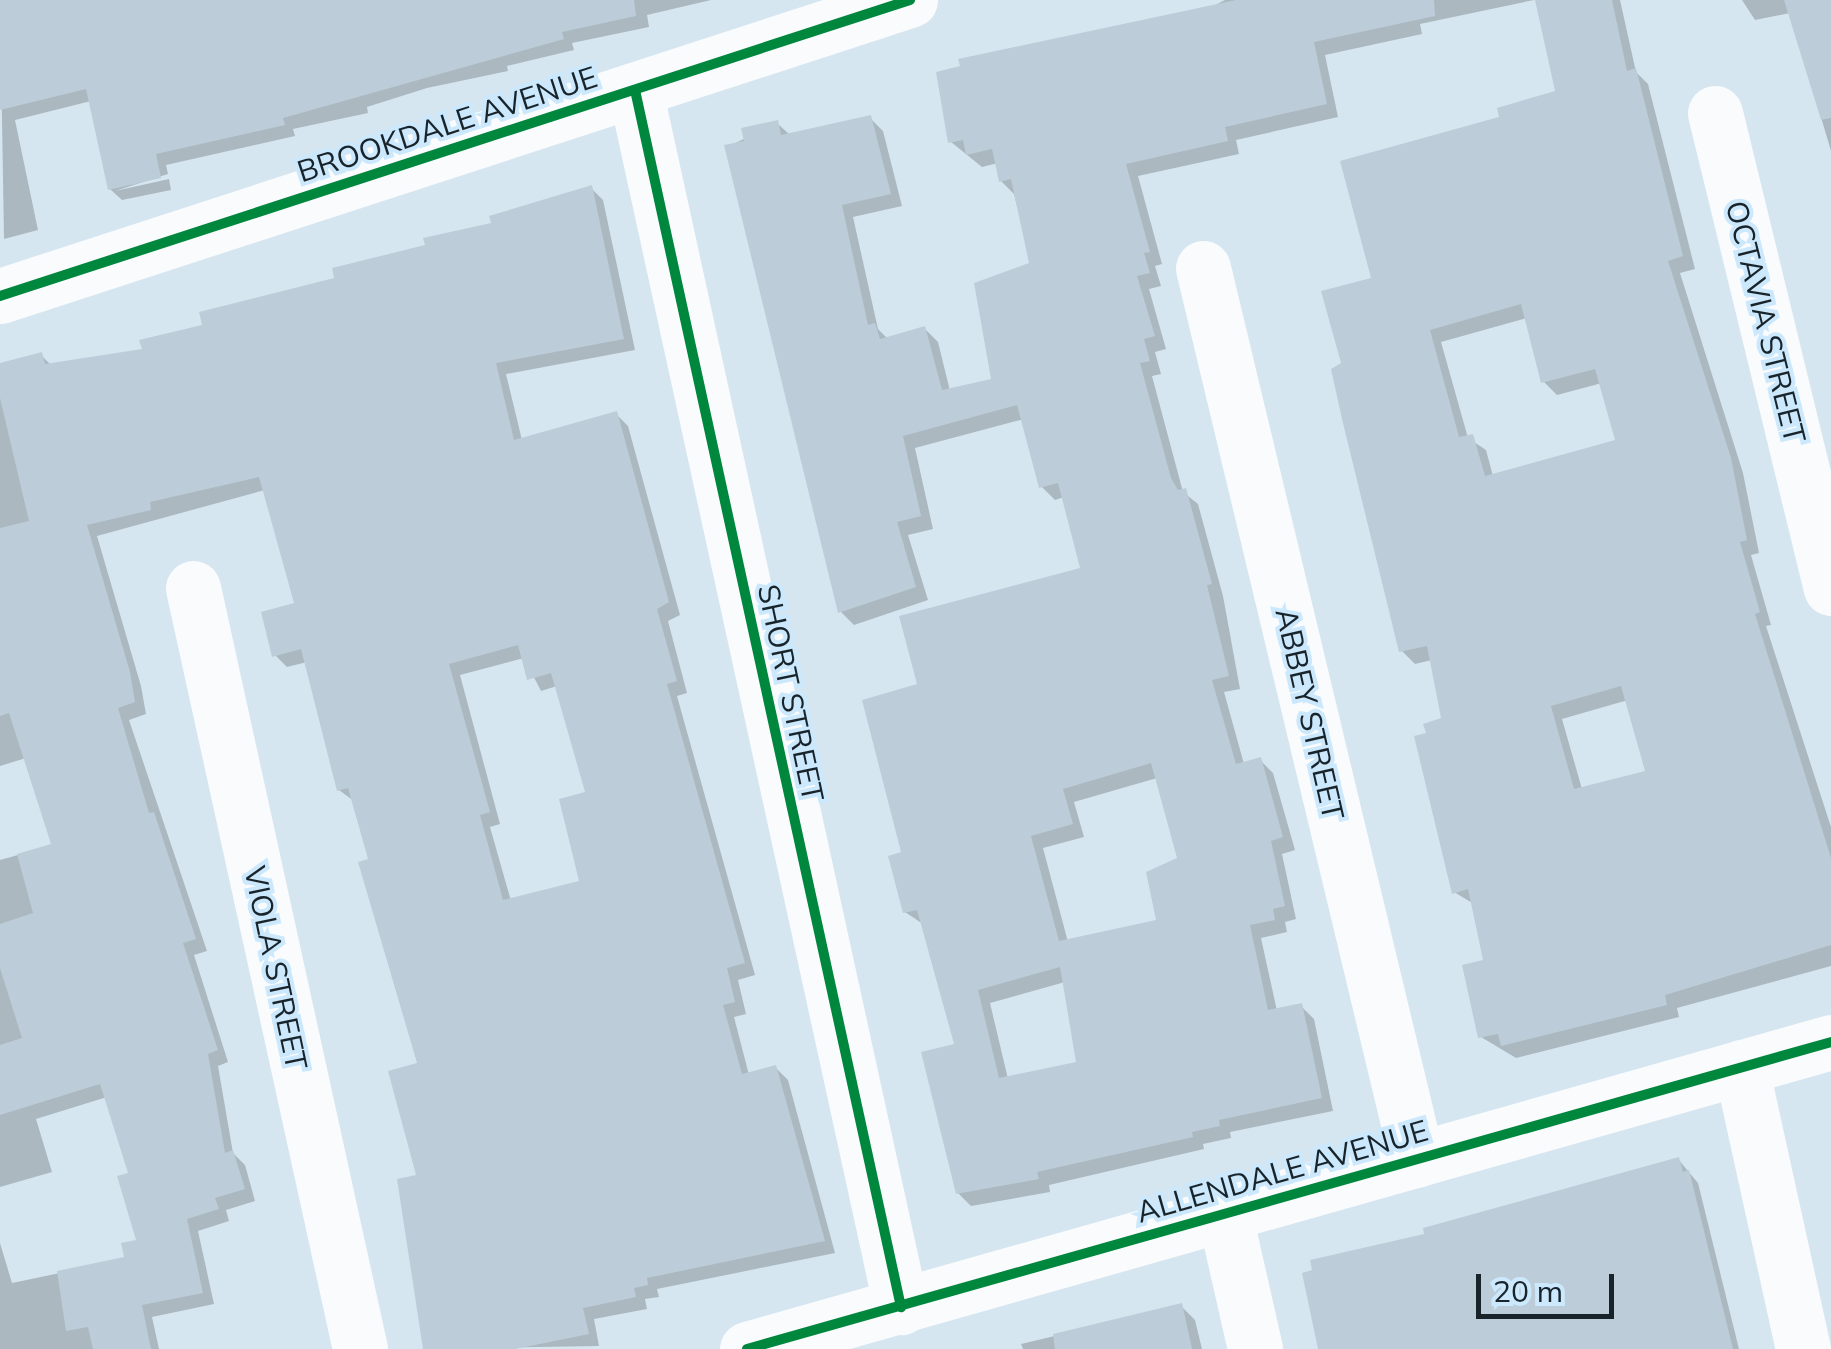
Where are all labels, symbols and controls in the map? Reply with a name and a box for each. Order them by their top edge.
street label: BROOKDALE AVENUE [293,58,601,190]
street label: OCTAVIA STREET [1718,197,1814,447]
street label: SHORT STREET [750,581,832,805]
street label: ABBEY STREET [1268,604,1352,824]
street label: VIOLA STREET [237,863,315,1073]
street label: ALLENDALE AVENUE [1132,1112,1432,1230]
scale bar [1481,1254,1618,1316]
text: 20 m [1493,1272,1563,1310]

